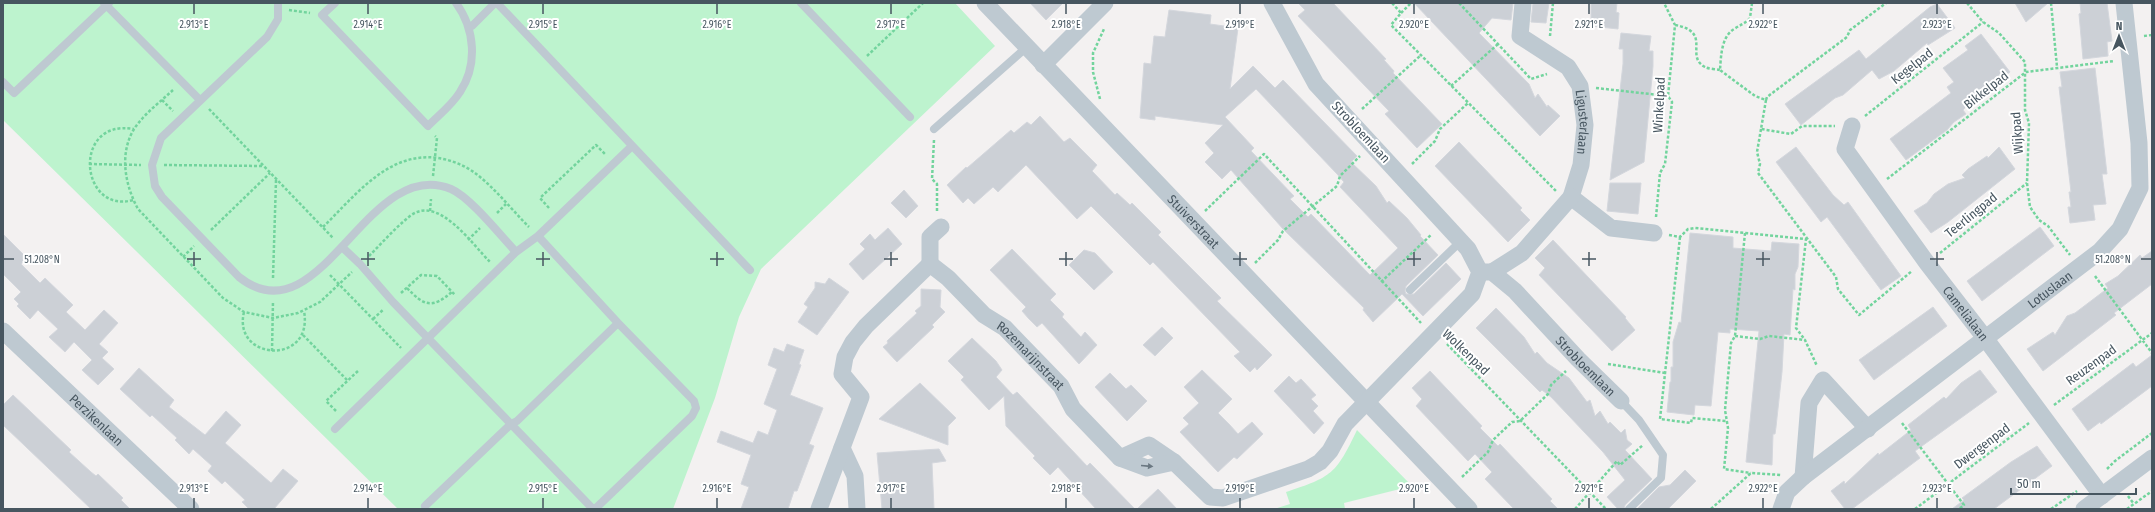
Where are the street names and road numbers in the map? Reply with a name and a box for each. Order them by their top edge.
street label: Kegelpad [1888,45,1936,87]
street label: Bikkelpad [1961,68,2011,112]
street label: Winkelpad [1650,77,1668,133]
street label: Ligusterlaan [1573,89,1593,155]
street label: Strobloemlaan [1329,98,1393,166]
street label: Wijkpad [2008,111,2026,155]
street label: Teerlingpad [1942,190,2000,240]
street label: Stuiverstraat [1165,191,1223,252]
street label: Lotuslaan [2025,268,2075,311]
street label: Camelialaan [1940,283,1992,344]
street label: Rozemarijnstraat [994,318,1068,393]
street label: Wolkenpad [1439,326,1493,378]
street label: Strobloemlaan [1553,333,1619,399]
street label: Reuzenpad [2063,342,2119,388]
street label: Perzikenlaan [67,391,126,448]
street label: Dwergenpad [1951,420,2013,472]

